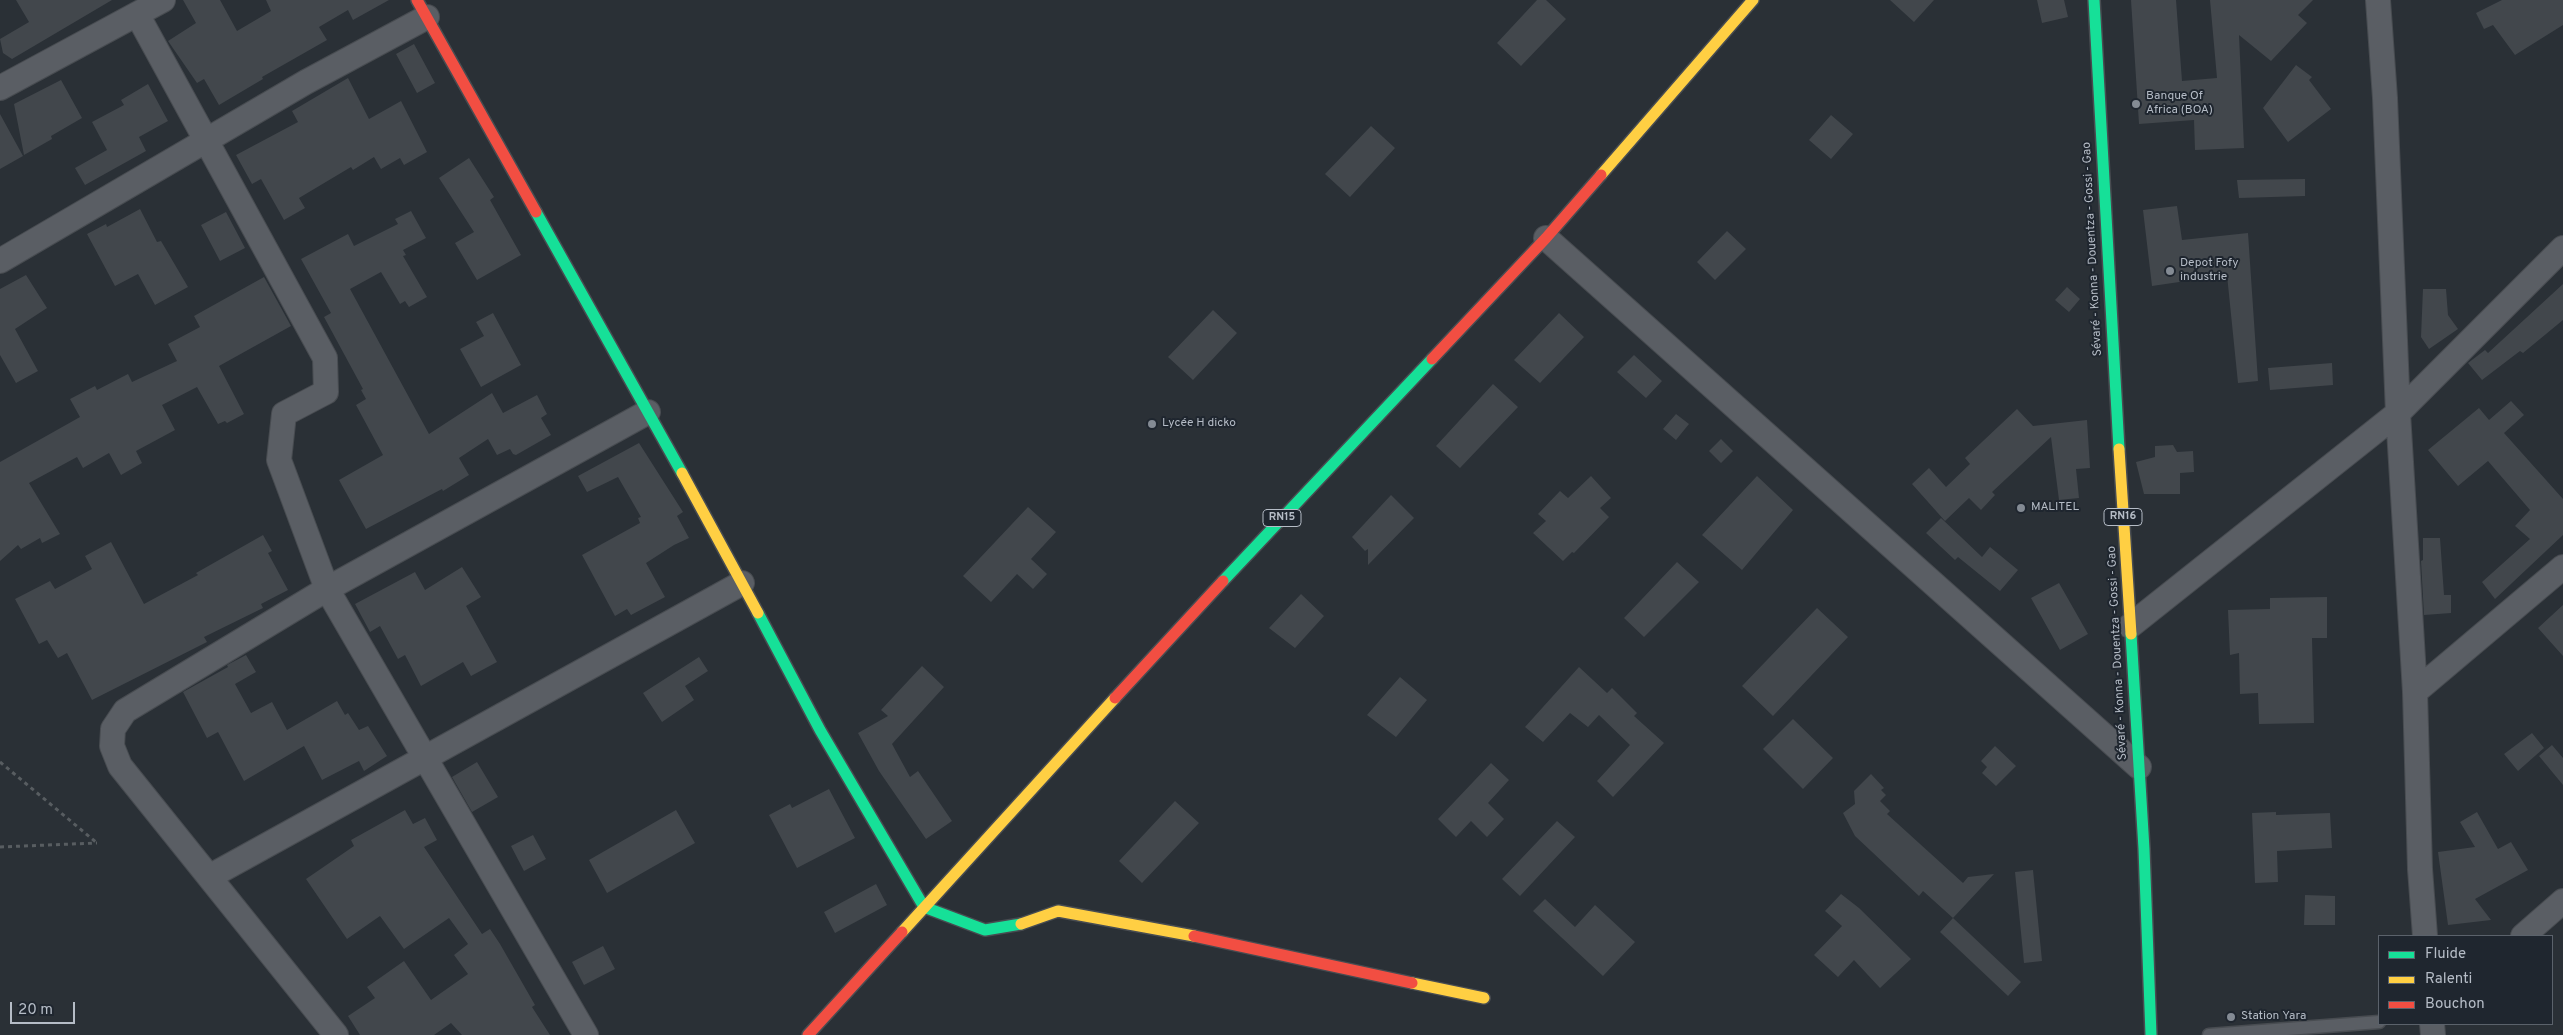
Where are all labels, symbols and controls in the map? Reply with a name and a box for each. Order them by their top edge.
place label: Banque Of Africa (BOA) [2146,90,2213,118]
marker: Banque Of Africa (BOA) [2130,98,2142,110]
street label: Sévaré - Konna - Douentza - Gossi - Gao [2080,141,2106,357]
place label: Depot Fofy industrie [2180,257,2238,285]
marker: Depot Fofy industrie [2164,265,2176,277]
place label: Lycée H dicko [1162,417,1236,431]
marker: Lycée H dicko [1146,418,1158,430]
place label: MALITEL [2031,501,2079,515]
marker: MALITEL [2015,502,2027,514]
road number: RN16 [2104,508,2142,526]
road number: RN15 [1263,509,1301,526]
street label: Sévaré - Konna - Douentza - Gossi - Gao [2105,545,2131,761]
legend [2378,935,2553,1025]
text: Fluide [2425,945,2466,964]
text: Ralenti [2425,970,2472,989]
scale bar [12,992,78,1024]
text: Bouchon [2425,995,2485,1014]
text: 20 m [18,1001,53,1020]
place label: Station Yara [2241,1010,2306,1024]
marker: Station Yara [2225,1011,2237,1023]

